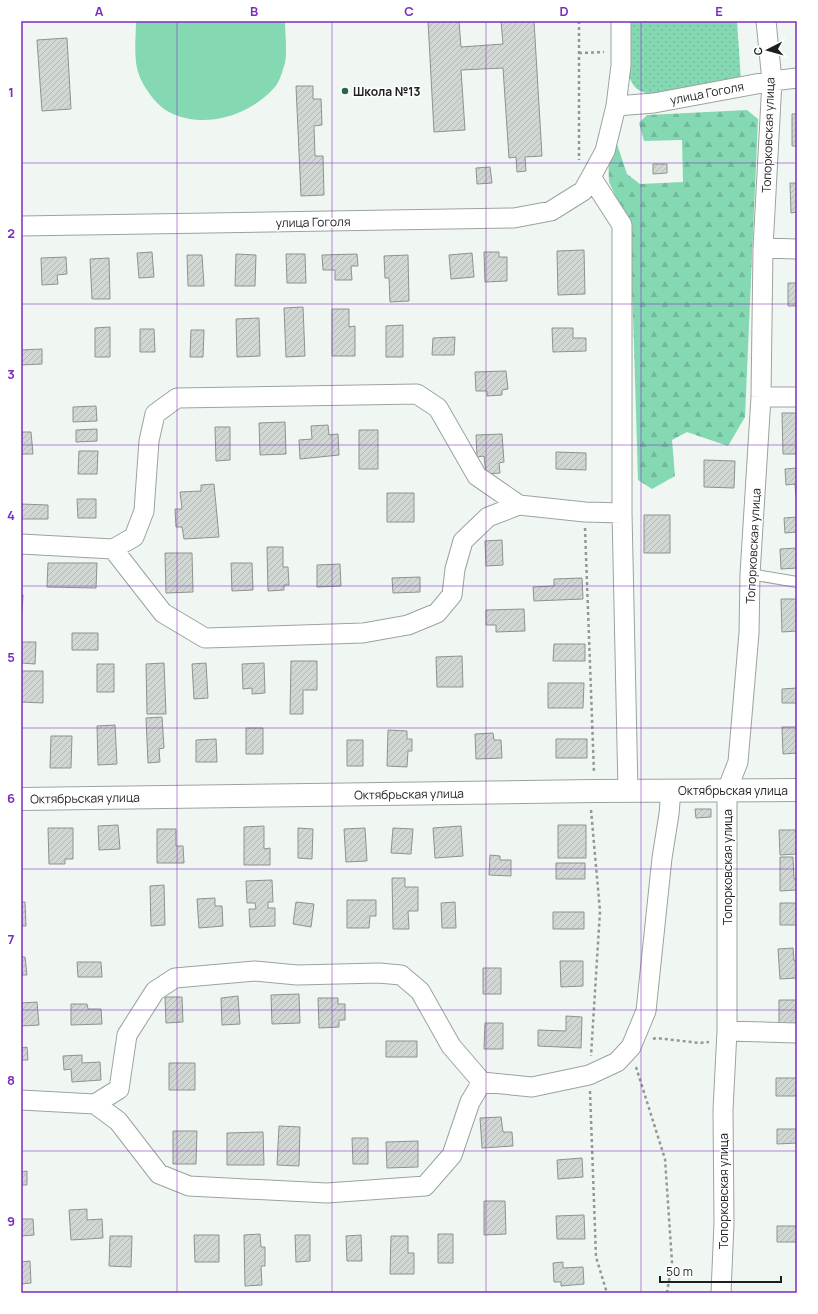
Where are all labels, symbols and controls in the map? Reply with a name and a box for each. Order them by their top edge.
text: A [95,2,104,20]
text: B [250,2,258,20]
text: C [404,2,414,20]
text: D [559,2,569,20]
text: E [715,2,723,20]
north arrow [748,30,788,70]
text: С [750,46,765,56]
street label: Топорковская улица [757,77,779,193]
street label: улица Гоголя [669,78,745,108]
text: 1 [8,83,14,101]
place label: Школа №13 [353,83,421,100]
marker: Школа №13 [340,86,350,96]
street label: улица Гоголя [275,213,351,231]
text: 2 [7,224,15,242]
text: 3 [7,365,15,383]
street label: Топорковская улица [741,488,765,604]
text: 4 [7,506,15,524]
text: 5 [7,648,15,666]
street label: Октябрьская улица [678,782,788,799]
street label: Октябрьская улица [354,785,464,803]
text: 6 [7,789,15,807]
street label: Октябрьская улица [30,789,140,807]
street label: Топорковская улица [719,809,736,925]
text: 7 [8,930,15,948]
text: 8 [7,1071,15,1089]
street label: Топорковская улица [715,1133,732,1249]
text: 9 [7,1212,15,1230]
scale bar [660,1258,781,1284]
text: 50 m [666,1263,693,1280]

